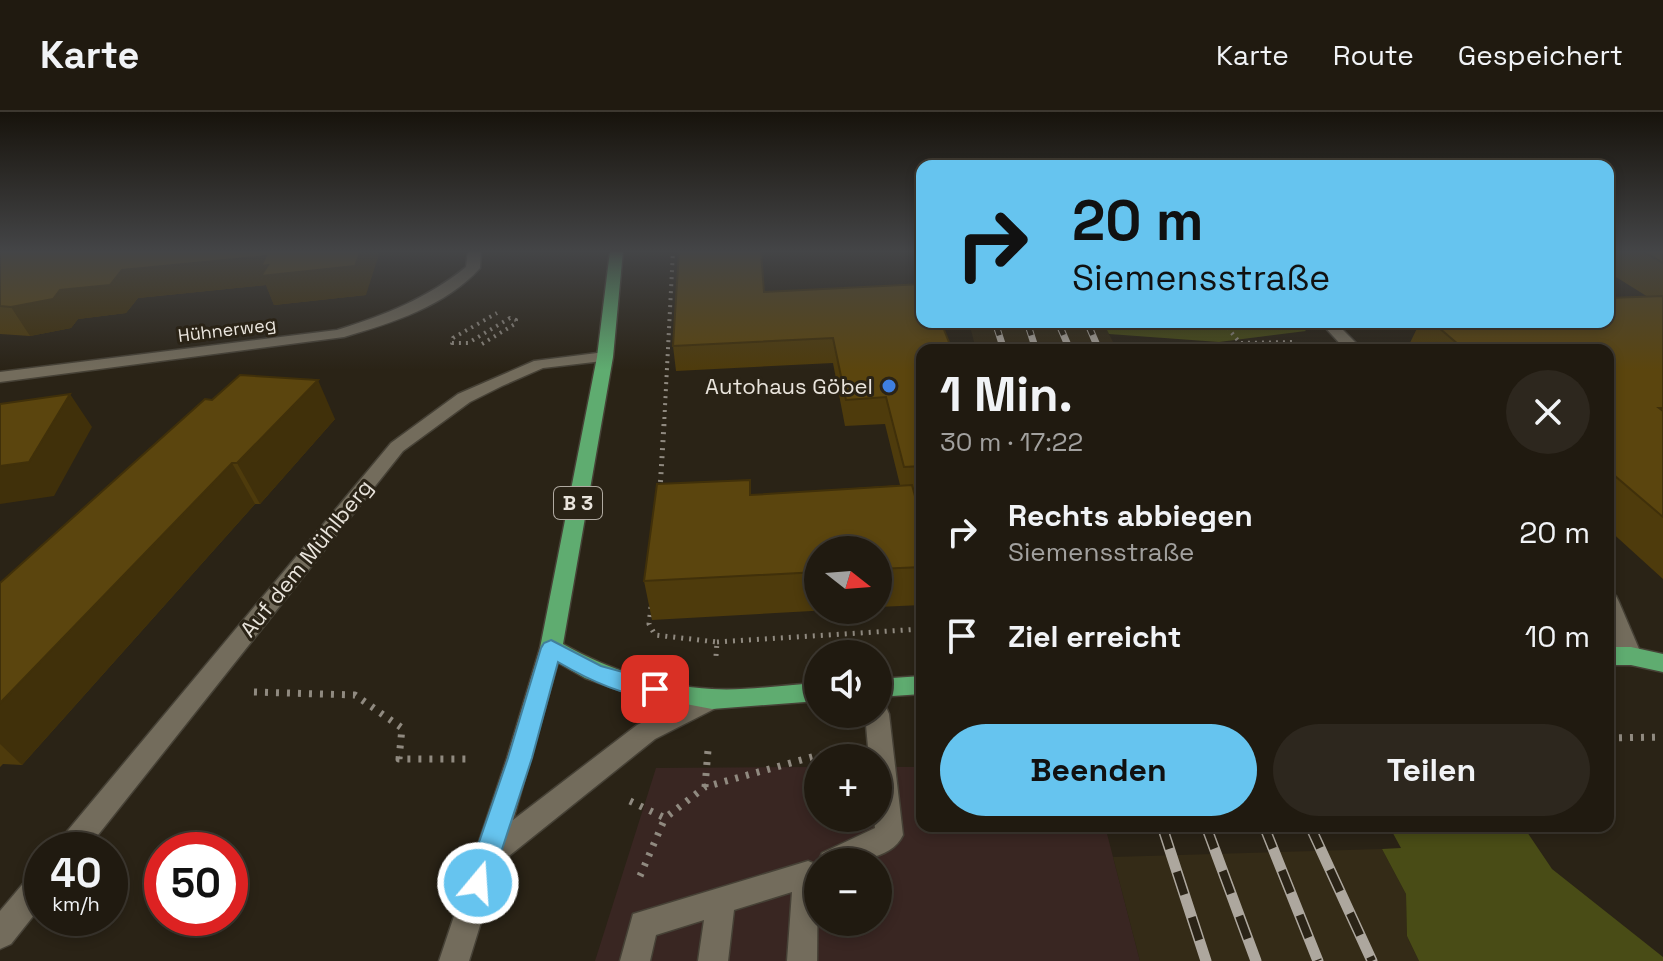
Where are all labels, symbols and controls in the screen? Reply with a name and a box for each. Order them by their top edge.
text: Karte [40,31,139,79]
text: Karte [1216,37,1289,73]
text: Route [1333,37,1414,73]
text: Gespeichert [1458,37,1623,73]
text: 20 m [1072,185,1204,256]
icon: right [940,192,1044,296]
text: Siemensstraße [1072,255,1330,301]
street label: Hühnerweg [177,312,277,347]
text: 1 Min. [940,364,1073,425]
button: close [1506,370,1590,454]
place label: Autohaus Göbel [705,372,873,400]
marker: Autohaus Göbel [880,377,898,395]
text: 30 m · 17:22 [940,425,1083,459]
street label: Auf dem Mühlberg [234,473,378,643]
road number: B 3 [554,487,602,519]
text: Rechts abbiegen [1008,496,1253,535]
icon: right [940,510,984,554]
text: 20 m [1519,513,1590,552]
text: Siemensstraße [1008,535,1195,569]
north arrow [804,536,892,624]
map controls [804,536,892,936]
icon: arrive [940,614,984,658]
text: Ziel erreicht [1008,617,1181,656]
text: 10 m [1525,617,1590,656]
button: sound [804,640,892,728]
pin [621,655,689,723]
icon: arrive [633,667,677,711]
button: Beenden [940,724,1257,816]
button: Teilen [1273,724,1590,816]
button: + [804,744,892,832]
speed limit sign: 50 [144,832,248,936]
position arrow [436,841,520,925]
text: 40 [50,848,102,899]
button: − [804,848,892,936]
text: km/h [52,891,100,917]

